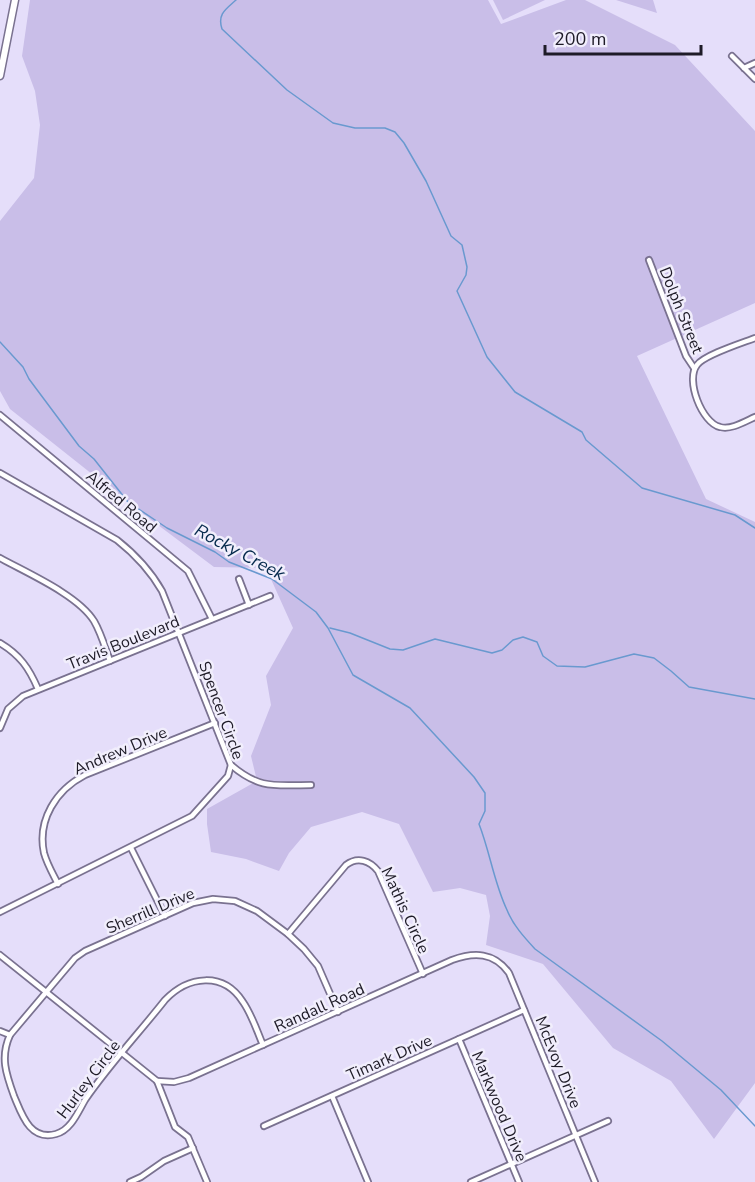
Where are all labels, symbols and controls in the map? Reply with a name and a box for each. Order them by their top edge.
scale bar [545,18,701,56]
text: 200 m [554,27,606,51]
street label: Dolph Street [654,264,709,357]
street label: Alfred Road [81,466,162,538]
water label: Rocky Creek [191,518,290,586]
street label: Travis Boulevard [64,610,183,676]
street label: Spencer Circle [193,658,249,763]
street label: Andrew Drive [70,721,171,781]
street label: Mathis Circle [375,864,435,957]
street label: Sherrill Drive [103,882,198,939]
street label: Randall Road [271,978,368,1038]
street label: McEvoy Drive [530,1013,587,1112]
street label: Timark Drive [343,1029,436,1087]
street label: Hurley Circle [52,1036,126,1123]
street label: Markwood Drive [466,1048,532,1165]

